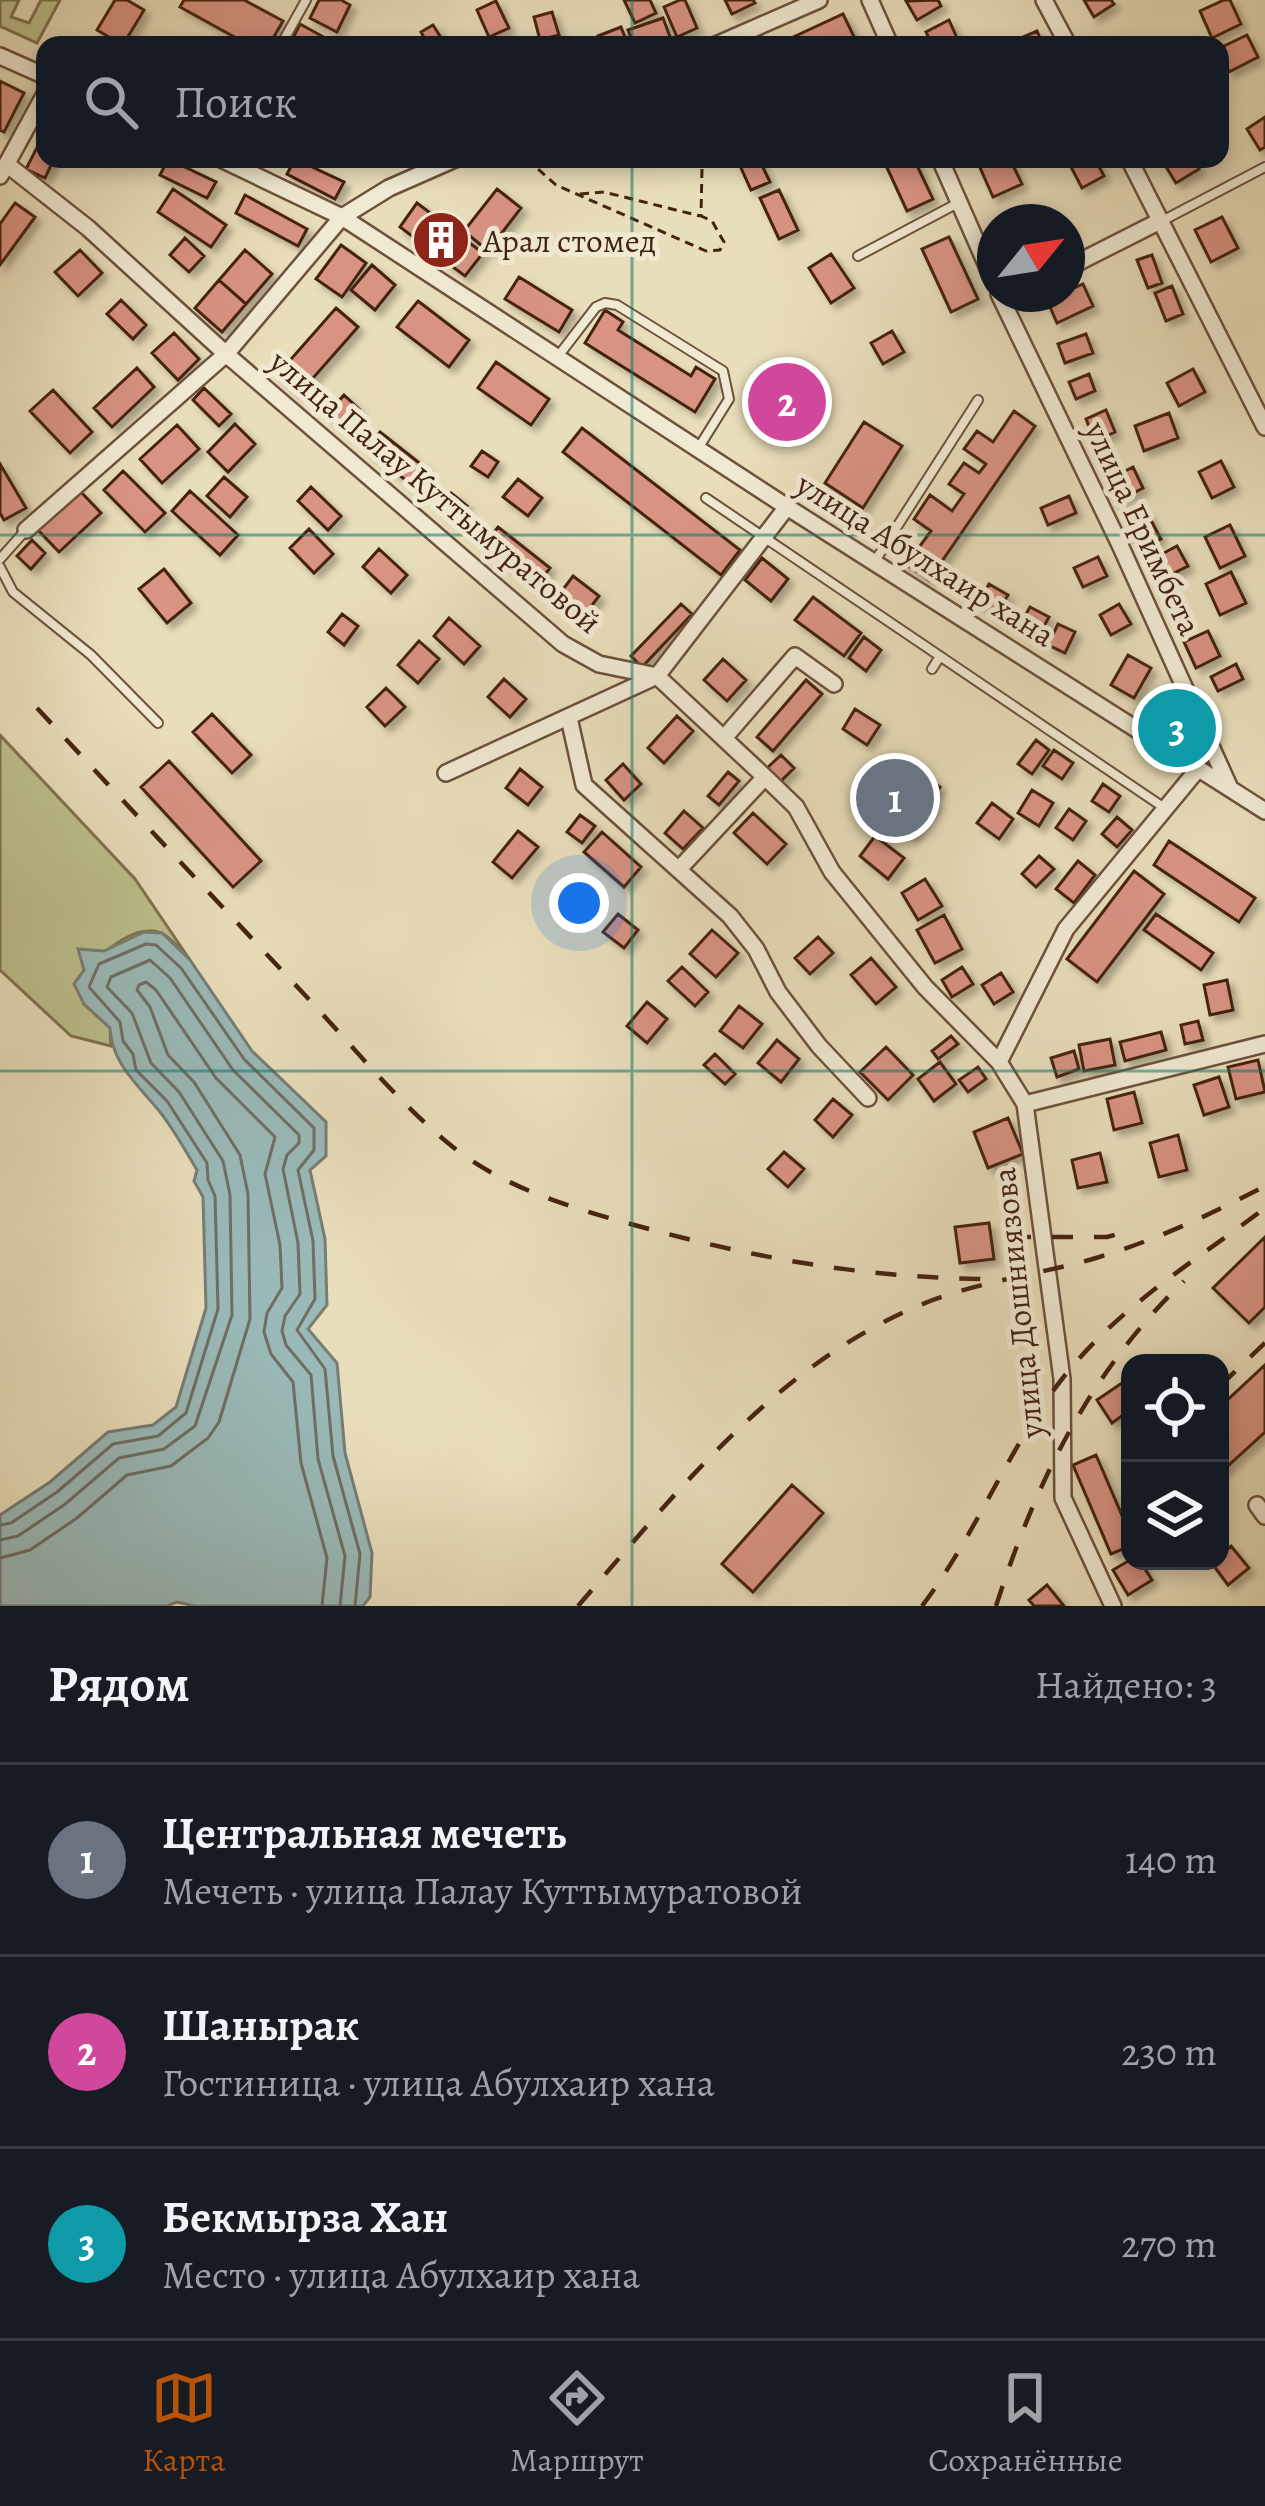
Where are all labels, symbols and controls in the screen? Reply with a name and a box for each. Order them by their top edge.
search box [36,36,1229,168]
icon: search [78,69,144,135]
text: Поиск [174,71,297,133]
north arrow [977,204,1085,312]
building icon: Арал стомед [410,209,472,271]
place label: Арал стомед [482,218,656,263]
street label: улица Палау Куттымуратовой [259,338,611,644]
pin: 2 [748,357,826,447]
street label: улица Еримбета [1074,413,1213,643]
street label: улица Абулхаир хана [787,461,1064,658]
pin: 3 [1138,683,1216,773]
pin: 1 [856,753,934,843]
your location [549,873,609,933]
street label: улица Дошниязова [981,1165,1054,1441]
map controls [1121,1354,1229,1570]
button: locate [1121,1354,1229,1462]
button: layers [1121,1462,1229,1570]
text: Рядом [48,1649,190,1719]
text: Найдено: 3 [1035,1658,1217,1711]
text: Центральная мечеть [162,1802,566,1864]
text: 1 [80,1833,94,1886]
text: 140 m [1125,1833,1217,1886]
text: Мечеть · улица Палау Куттымуратовой [162,1864,803,1917]
text: Шанырак [162,1994,359,2056]
text: 2 [78,2025,96,2078]
text: 230 m [1121,2025,1217,2078]
text: Гостиница · улица Абулхаир хана [162,2056,715,2109]
text: Бекмырза Хан [162,2186,448,2248]
text: 3 [79,2217,95,2270]
text: 270 m [1121,2217,1217,2270]
text: Место · улица Абулхаир хана [162,2248,640,2301]
tab: Карта [142,2365,225,2482]
tab: Маршрут [510,2365,644,2482]
tab: Сохранённые [928,2365,1123,2482]

